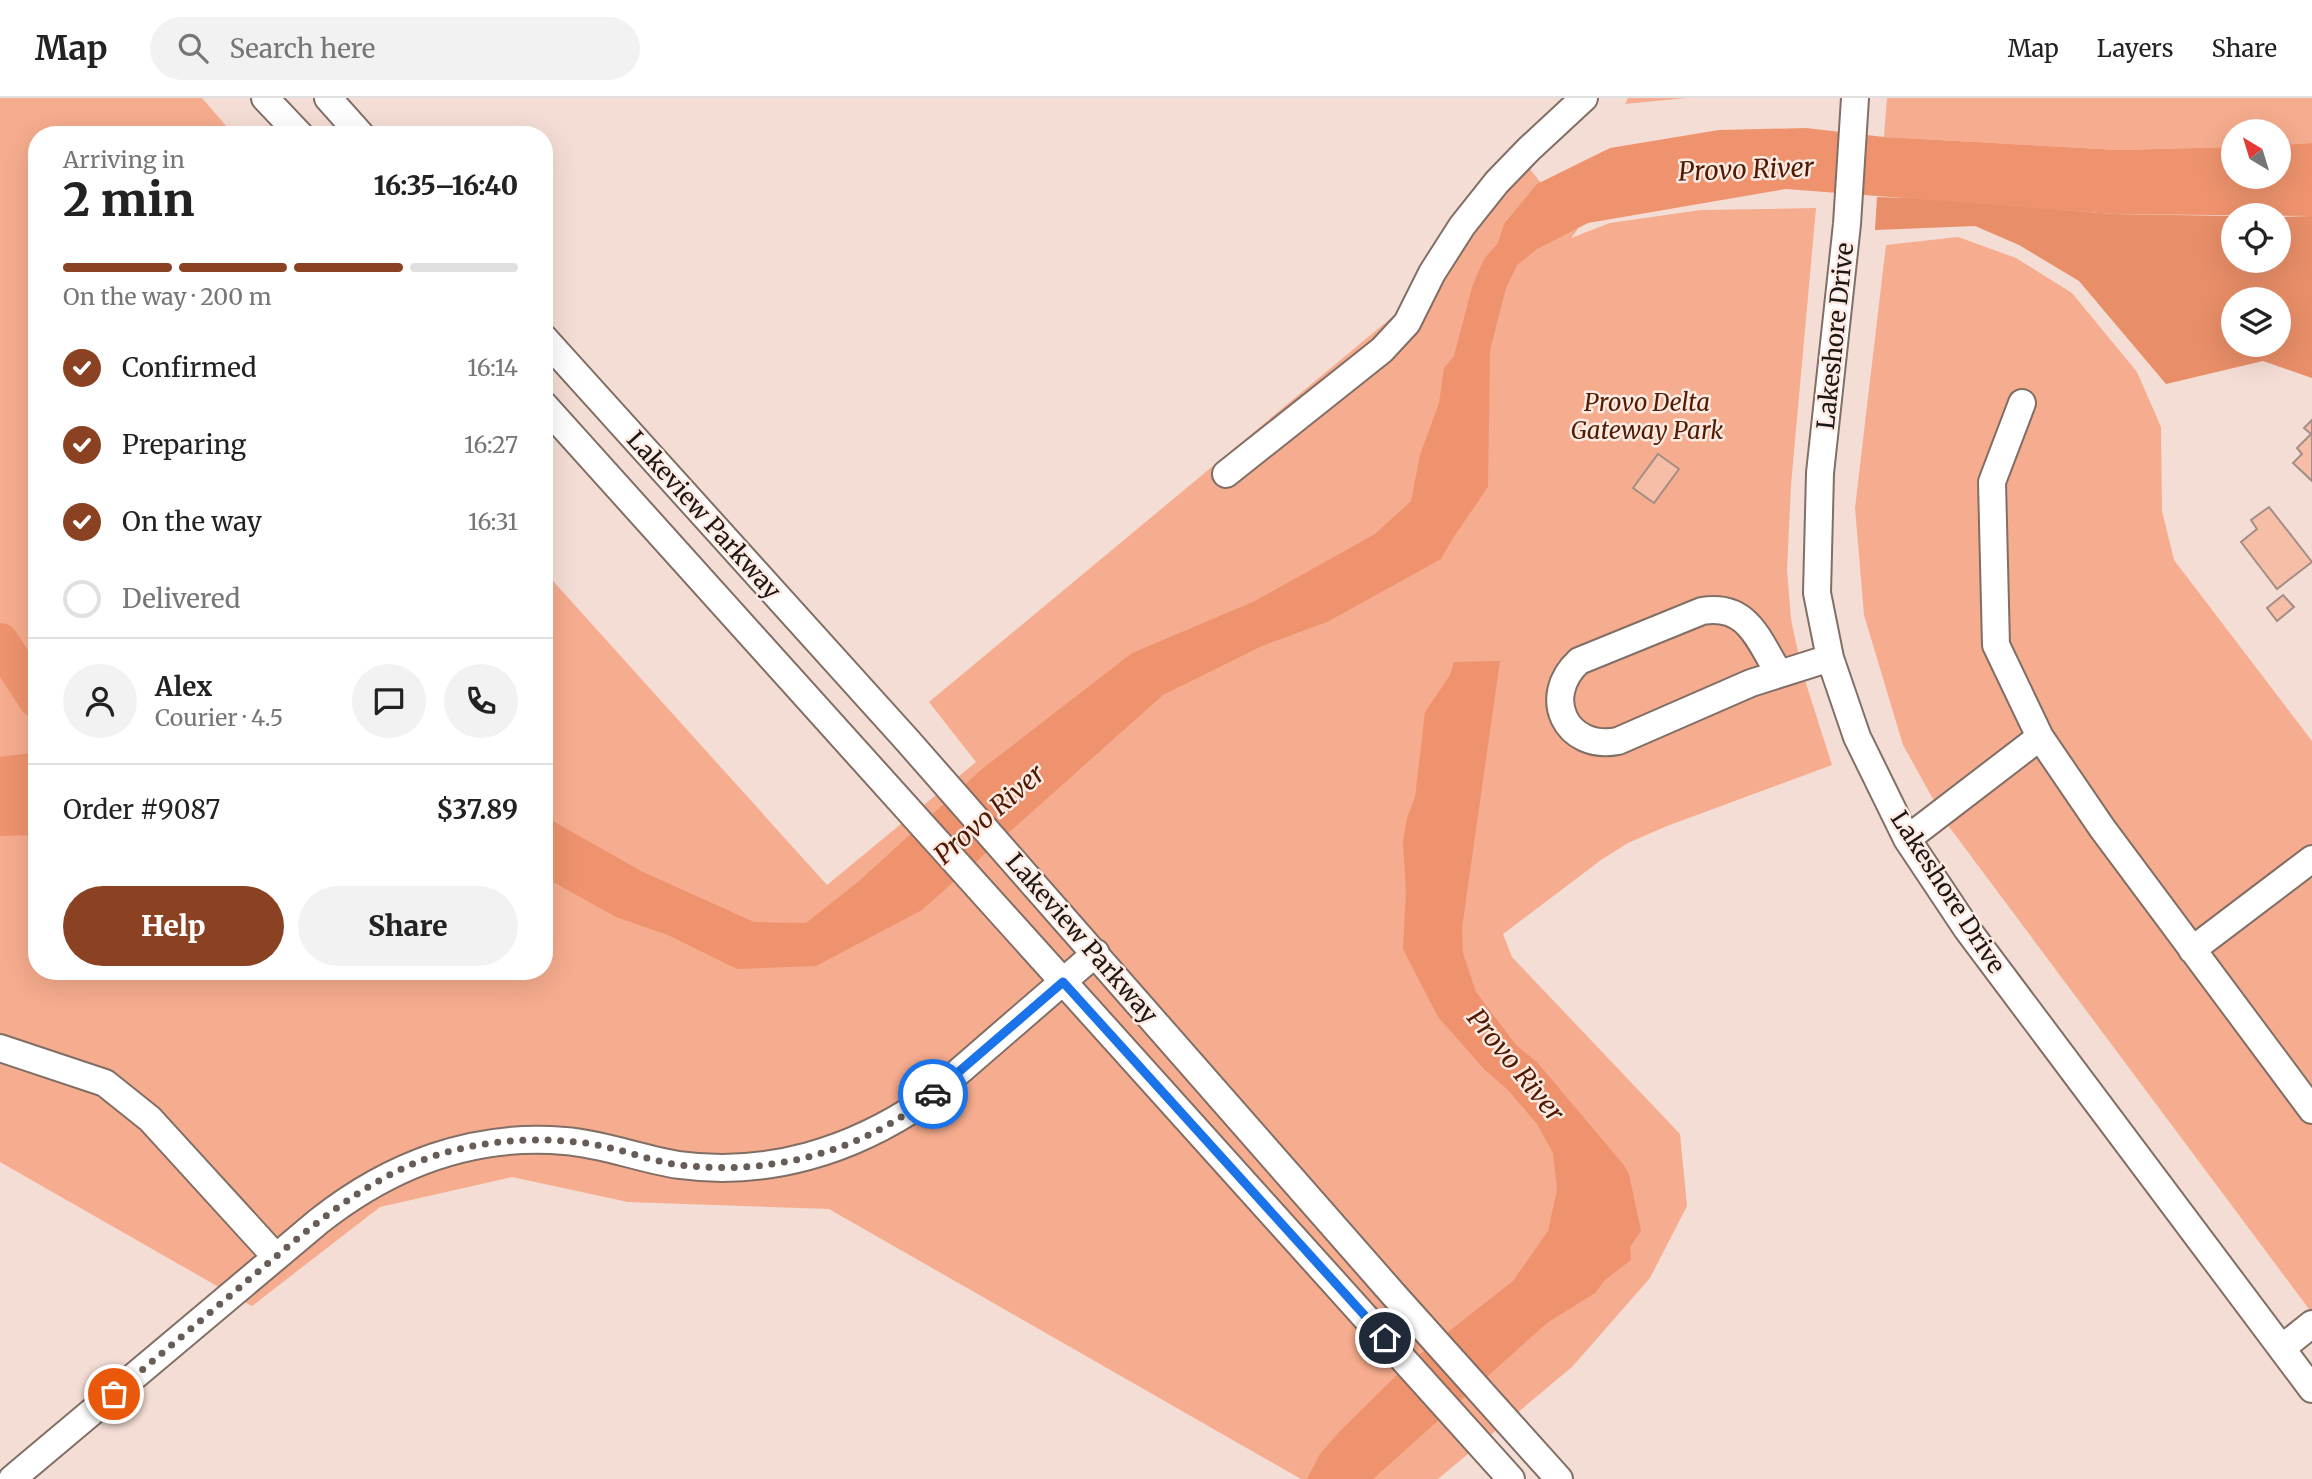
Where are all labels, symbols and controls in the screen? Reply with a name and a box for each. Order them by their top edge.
search box [150,17,640,80]
text: Map [35,28,108,69]
icon: search [174,29,212,67]
text: Search here [230,32,375,65]
text: Map [2008,33,2059,64]
text: Layers [2097,33,2173,64]
text: Share [2211,33,2277,64]
north arrow [2221,119,2291,189]
map controls [2221,119,2291,357]
text: Arriving in [63,145,185,174]
water label: Provo River [1678,150,1815,188]
text: 16:35–16:40 [374,169,518,202]
text: 2 min [63,171,195,229]
button: locate [2221,203,2291,273]
street label: Lakeshore Drive [1810,241,1860,431]
text: On the way · 200 m [63,282,272,311]
button: layers [2221,287,2291,357]
icon: check [63,349,101,387]
text: Confirmed [122,351,257,384]
text: 16:14 [467,353,518,382]
park label: Provo Delta Gateway Park [1571,387,1723,446]
street label: Lakeview Parkway [620,424,788,606]
icon: check [63,426,101,464]
text: Preparing [122,428,246,461]
text: 16:27 [464,430,518,459]
icon: check [63,503,101,541]
text: On the way [122,505,262,538]
text: 16:31 [468,507,518,536]
text: Delivered [122,582,241,615]
button: person [63,664,137,738]
button: chat [352,664,426,738]
button: phone [444,664,518,738]
text: Alex [155,670,212,703]
text: Courier · 4.5 [155,703,283,732]
water label: Provo River [927,757,1051,871]
text: Order #9087 [63,793,220,826]
text: $37.89 [436,793,518,826]
street label: Lakeshore Drive [1884,805,2012,979]
street label: Lakeview Parkway [999,846,1165,1030]
button: Help [63,886,284,966]
button: Share [298,886,518,966]
water label: Provo River [1460,1002,1572,1129]
courier [898,1059,968,1129]
icon: car [914,1075,952,1113]
pin [1355,1308,1415,1368]
icon: home [1366,1319,1404,1357]
pin [84,1364,144,1424]
icon: bag [95,1375,133,1413]

